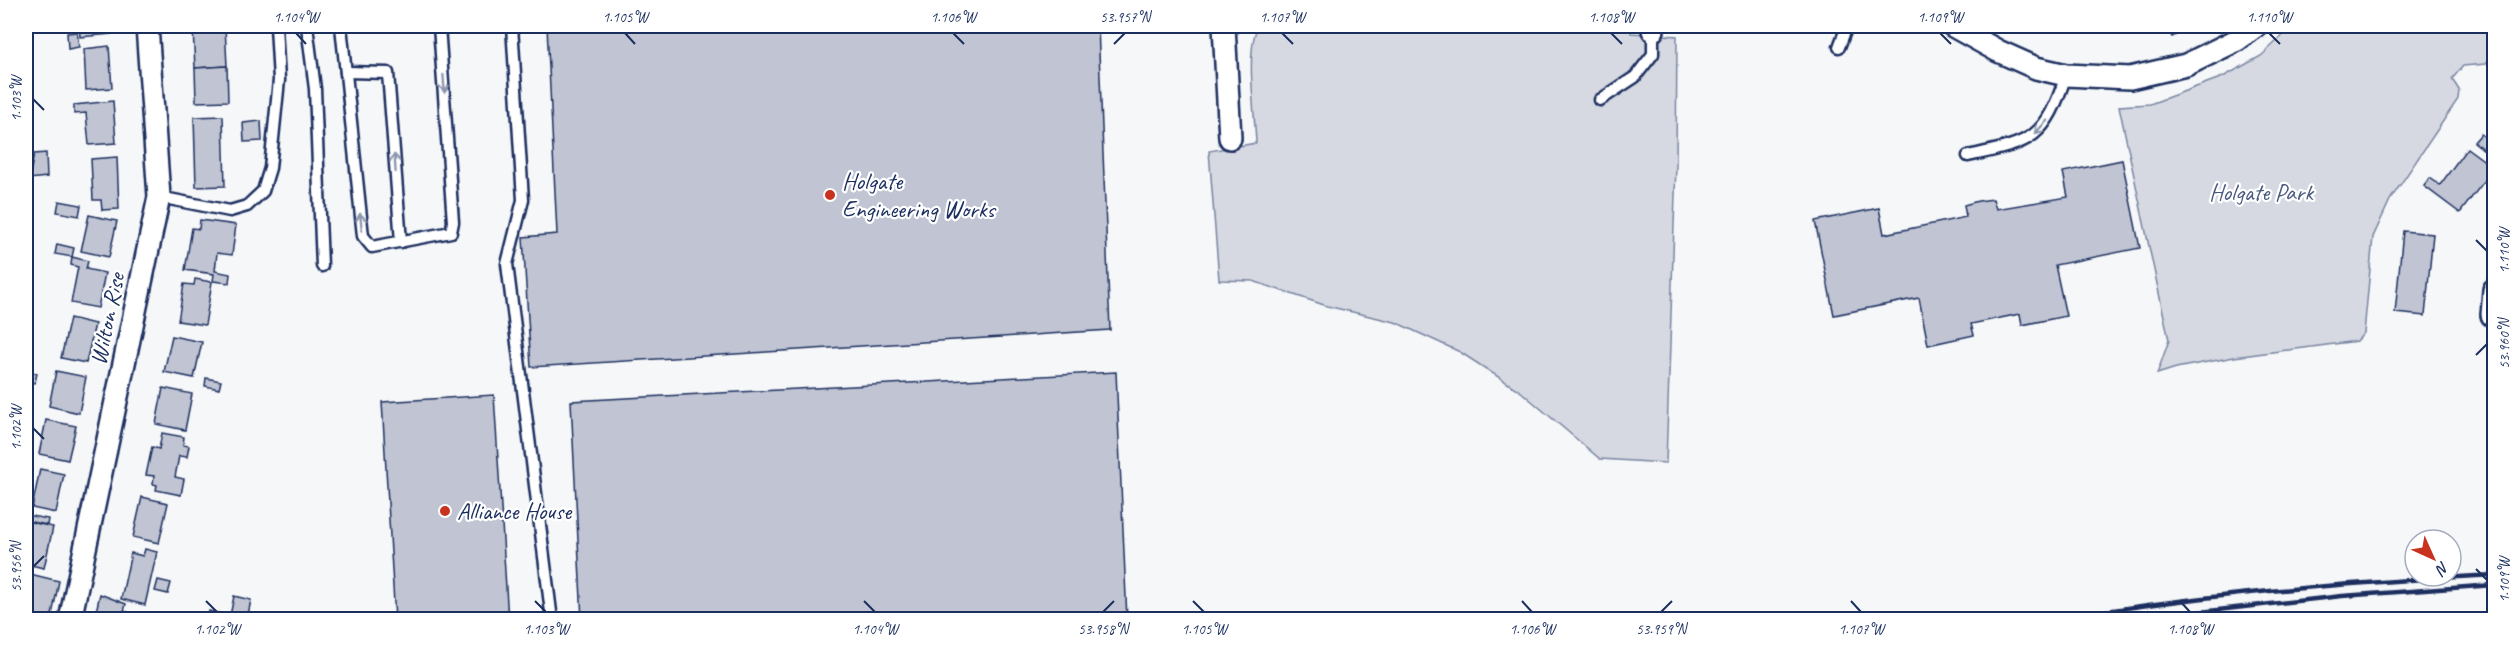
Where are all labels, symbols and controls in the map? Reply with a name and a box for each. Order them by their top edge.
text: 1.104°W [273,8,322,27]
text: 1.105°W [602,8,651,27]
text: 1.106°W [930,8,979,27]
text: 53.957°N [1100,8,1153,27]
text: 1.107°W [1259,8,1308,27]
text: 1.108°W [1588,8,1637,27]
text: 1.109°W [1917,8,1966,27]
text: 1.110°W [2246,8,2295,27]
text: 1.103°W [7,73,26,122]
one-way arrow [438,73,449,93]
one-way arrow [2034,119,2048,134]
one-way arrow [389,153,400,173]
place label: Holgate Engineering Works [842,166,996,224]
park label: Holgate Park [2209,177,2315,207]
marker: Holgate Engineering Works [823,188,837,202]
one-way arrow [355,213,366,233]
text: 1.110°W [2495,225,2514,274]
street label: Wilton Rise [83,268,132,368]
text: 53.960°N [2495,316,2514,369]
text: 1.102°W [7,402,26,451]
place label: Alliance House [457,496,573,526]
marker: Alliance House [438,504,452,518]
north arrow [2403,528,2463,588]
text: 53.956°N [7,539,26,592]
text: 1.109°W [2495,554,2514,603]
text: N [2430,557,2453,581]
text: 1.102°W [194,620,243,639]
text: 1.103°W [523,620,572,639]
text: 1.104°W [852,620,901,639]
text: 53.958°N [1078,620,1131,639]
text: 1.105°W [1181,620,1230,639]
text: 1.106°W [1509,620,1558,639]
text: 53.959°N [1636,620,1689,639]
text: 1.107°W [1838,620,1887,639]
text: 1.108°W [2167,620,2216,639]

